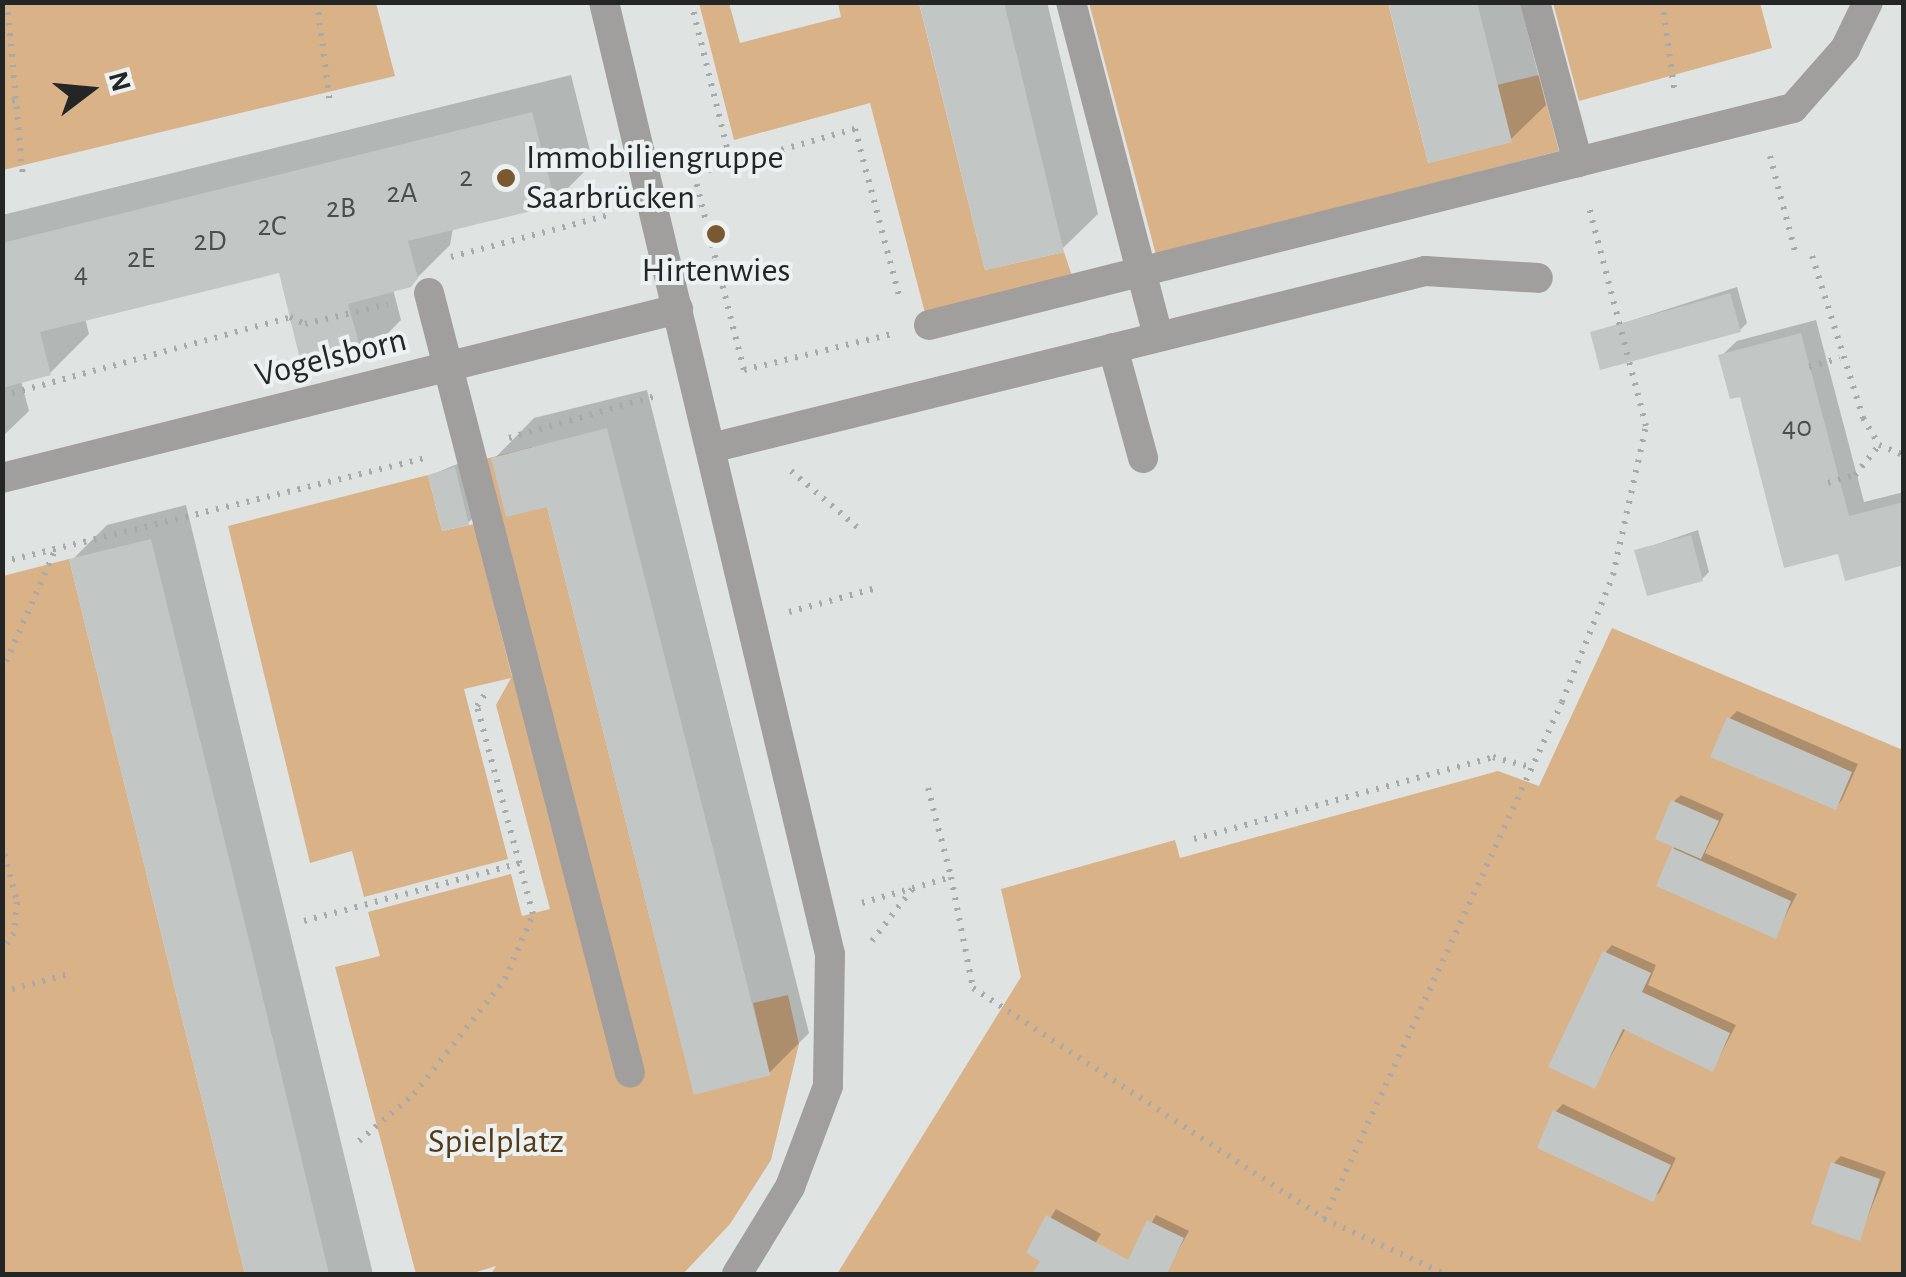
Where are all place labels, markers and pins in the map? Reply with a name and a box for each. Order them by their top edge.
place label: Immobiliengruppe Saarbrücken [526,137,784,219]
marker: Immobiliengruppe Saarbrücken [495,167,517,189]
marker: Hirtenwies [705,223,727,245]
place label: Hirtenwies [641,250,791,292]

